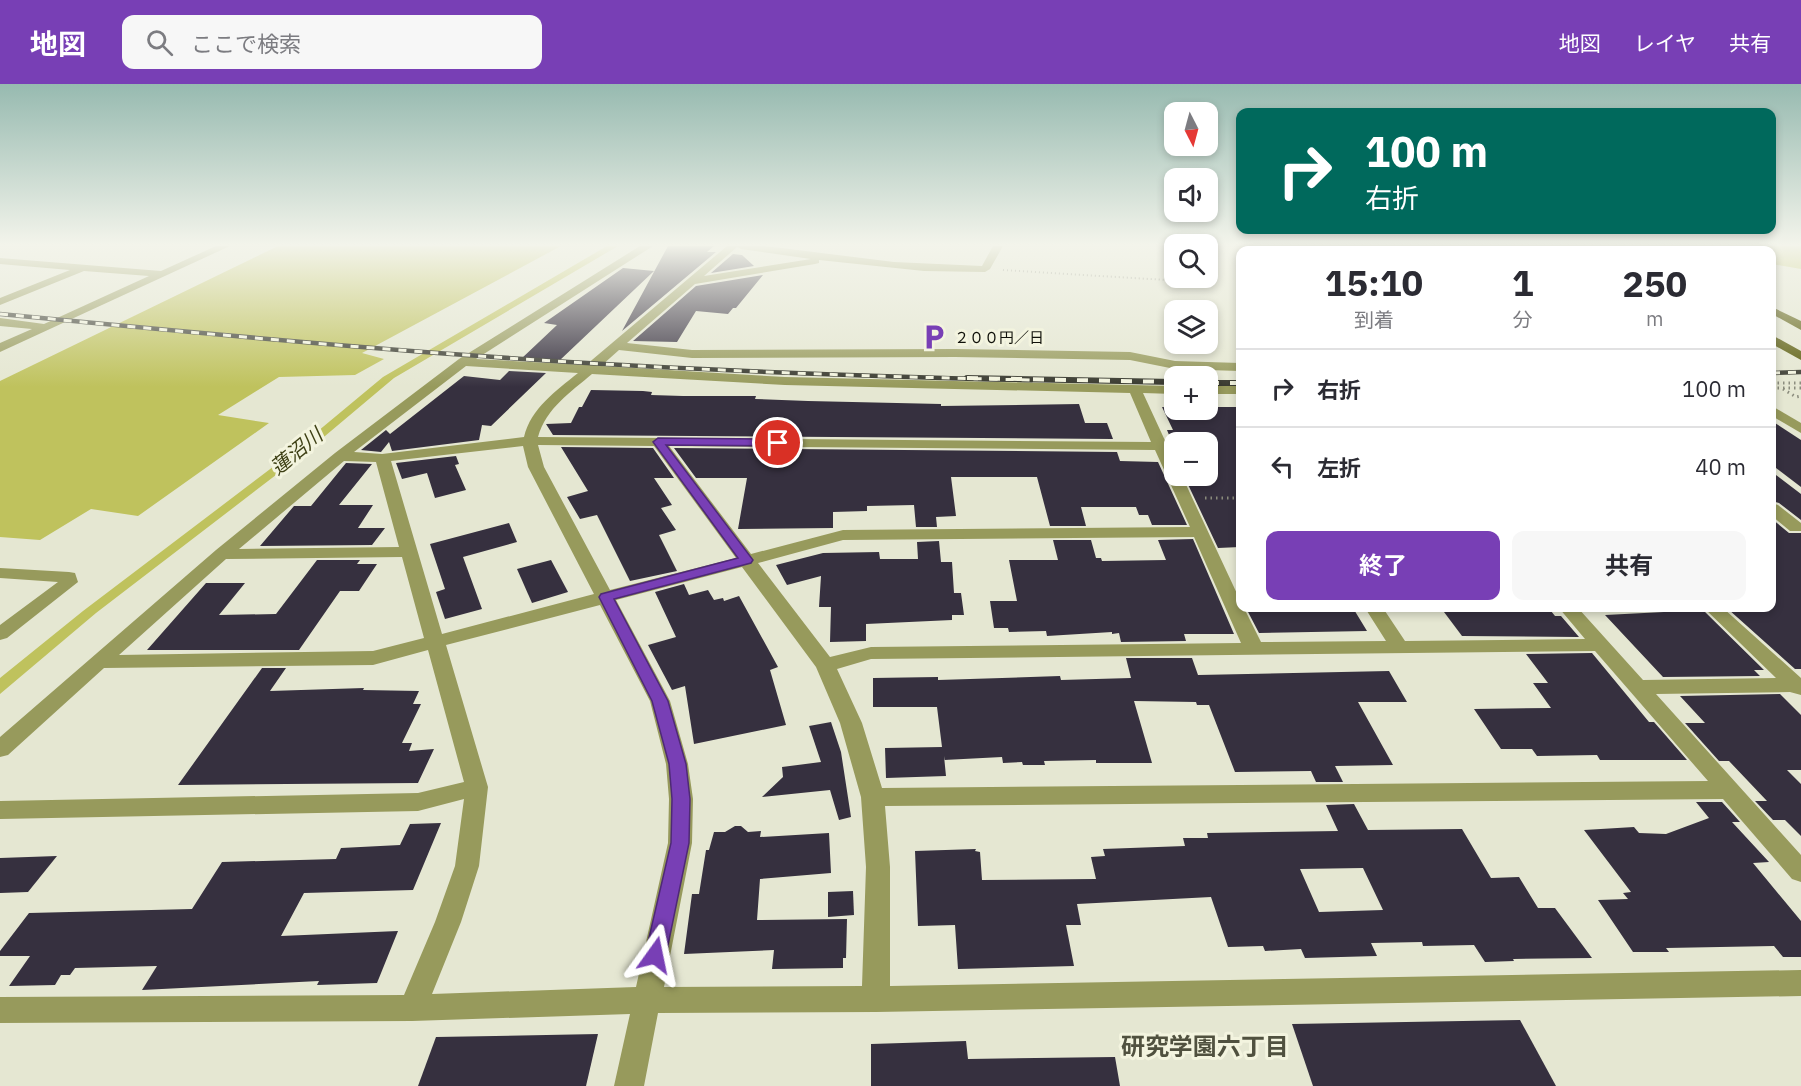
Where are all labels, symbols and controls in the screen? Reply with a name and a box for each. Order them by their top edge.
search box [122,15,542,69]
text: 地図 [30,25,86,62]
icon: search [143,26,176,59]
text: ここで検索 [191,29,301,58]
text: 地図 [1559,29,1601,57]
text: レイヤ [1634,29,1696,57]
text: 共有 [1729,29,1771,57]
north arrow [1164,102,1218,156]
map controls [1164,102,1218,486]
text: 100 m [1365,124,1488,179]
icon: right [1266,132,1344,210]
button: sound [1164,168,1218,222]
text: 右折 [1365,180,1419,215]
button: search [1164,234,1218,288]
text: 15:10 [1325,259,1423,306]
text: 1 [1512,259,1534,306]
text: 250 [1622,260,1687,307]
button: layers [1164,300,1218,354]
text: m [1646,305,1663,332]
text: 到着 [1354,306,1394,333]
text: 分 [1513,306,1533,333]
parking icon: ２００円／日 [919,322,949,352]
place label: ２００円／日 [954,328,1044,347]
button: + [1164,366,1218,420]
icon: right [1266,372,1299,405]
text: 100 m [1682,374,1746,403]
text: 右折 [1317,375,1361,404]
pin [752,417,803,468]
water label: 蓮沼川 [264,420,329,480]
icon: arrive [761,426,794,459]
button: − [1164,432,1218,486]
icon: left [1266,450,1299,483]
text: 40 m [1695,452,1746,481]
text: 左折 [1317,453,1361,482]
button: 終了 [1266,531,1500,600]
button: 共有 [1512,531,1746,600]
position arrow [623,923,687,987]
district label: 研究学園六丁目 [1121,1030,1289,1062]

